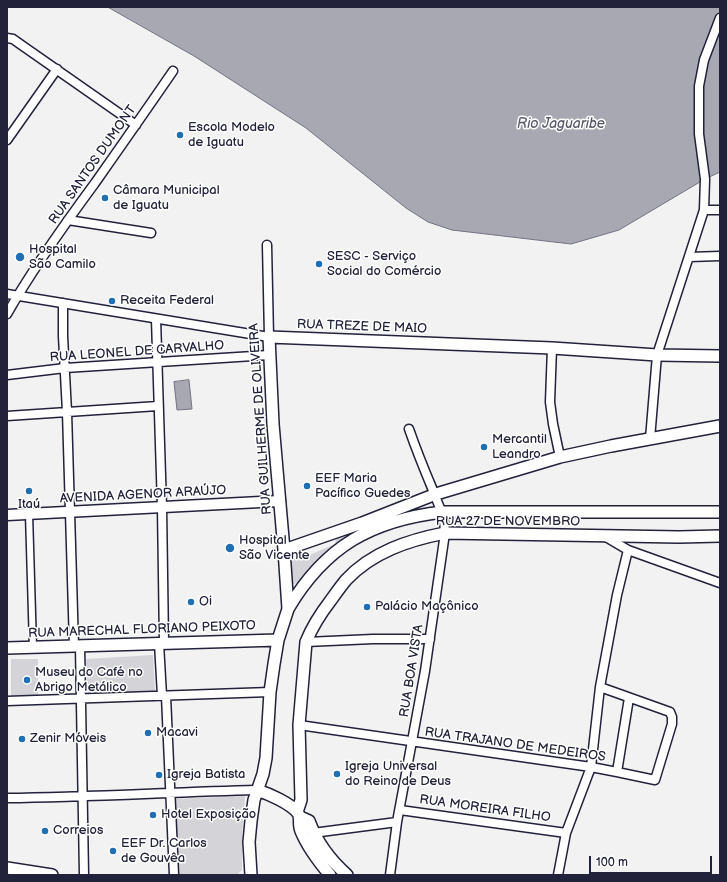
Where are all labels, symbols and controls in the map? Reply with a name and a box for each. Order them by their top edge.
street label: RUA SANTOS DUMONT [46,103,140,227]
water label: Rio Jaguaribe [517,116,605,132]
place label: Escola Modelo de Iguatu [188,120,275,151]
marker: Escola Modelo de Iguatu [175,130,185,140]
place label: Câmara Municipal de Iguatu [113,183,220,214]
marker: Câmara Municipal de Iguatu [100,193,110,203]
place label: Hospital São Camilo [29,242,96,273]
place label: SESC - Serviço Social do Comércio [327,249,441,280]
marker: Hospital São Camilo [14,251,26,263]
marker: SESC - Serviço Social do Comércio [314,259,324,269]
place label: Receita Federal [120,293,214,309]
marker: Receita Federal [107,296,117,306]
street label: RUA TREZE DE MAIO [297,317,427,337]
street label: RUA GUILHERME DE OLIVEIRA [247,323,275,515]
street label: RUA LEONEL DE CARVALHO [49,338,225,366]
place label: Mercantil Leandro [492,432,547,463]
marker: Mercantil Leandro [479,442,489,452]
place label: EEF Maria Pacífico Guedes [315,471,410,502]
marker: EEF Maria Pacífico Guedes [302,481,312,491]
street label: AVENIDA AGENOR ARAÚJO [59,483,227,507]
marker: Itaú [24,486,34,496]
place label: Itaú [18,497,40,513]
street label: RUA 27 DE NOVEMBRO [436,514,580,530]
place label: Hospital São Vicente [239,533,310,564]
marker: Hospital São Vicente [224,542,236,554]
place label: Oi [199,594,212,610]
marker: Oi [186,597,196,607]
place label: Palácio Maçônico [375,599,479,615]
marker: Palácio Maçônico [362,602,372,612]
street label: RUA MARECHAL FLORIANO PEIXOTO [28,618,256,642]
street label: RUA BOA VISTA [397,623,427,719]
place label: Museu do Café no Abrigo Metálico [35,665,143,696]
marker: Museu do Café no Abrigo Metálico [22,675,32,685]
place label: Macavi [156,725,198,741]
street label: RUA TRAJANO DE MEDEIROS [424,725,606,765]
marker: Macavi [143,728,153,738]
place label: Zenir Móveis [30,731,106,747]
marker: Zenir Móveis [17,734,27,744]
place label: Igreja Universal do Reino de Deus [345,759,451,790]
place label: Igreja Batista [167,767,245,783]
marker: Igreja Universal do Reino de Deus [332,769,342,779]
marker: Igreja Batista [154,770,164,780]
street label: RUA MOREIRA FILHO [418,792,552,826]
place label: Hotel Exposição [161,807,256,823]
marker: Hotel Exposição [148,810,158,820]
place label: Correios [53,823,103,839]
marker: Correios [40,826,50,836]
place label: EEF Dr. Carlos de Gouvêa [121,836,207,867]
marker: EEF Dr. Carlos de Gouvêa [108,846,118,856]
scale bar [591,848,714,874]
text: 100 m [596,855,628,870]

